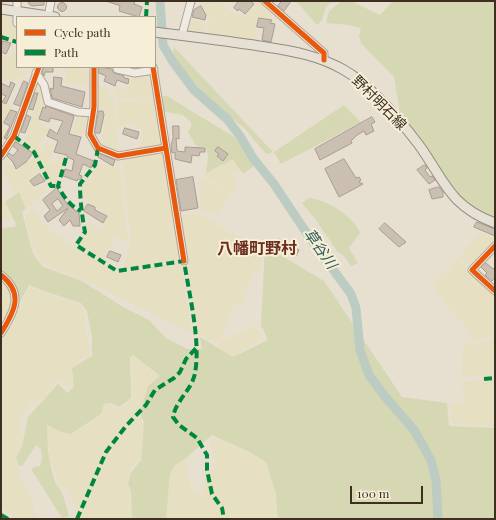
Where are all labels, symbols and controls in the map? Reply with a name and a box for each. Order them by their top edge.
legend [16,16,156,68]
text: Cycle path [54,24,111,40]
text: Path [54,44,78,60]
street label: 野村明石線 [348,72,410,134]
water label: 草谷川 [300,225,340,273]
district label: 八幡町野村 [217,239,297,259]
scale bar [352,478,425,504]
text: 100 m [357,485,389,501]

